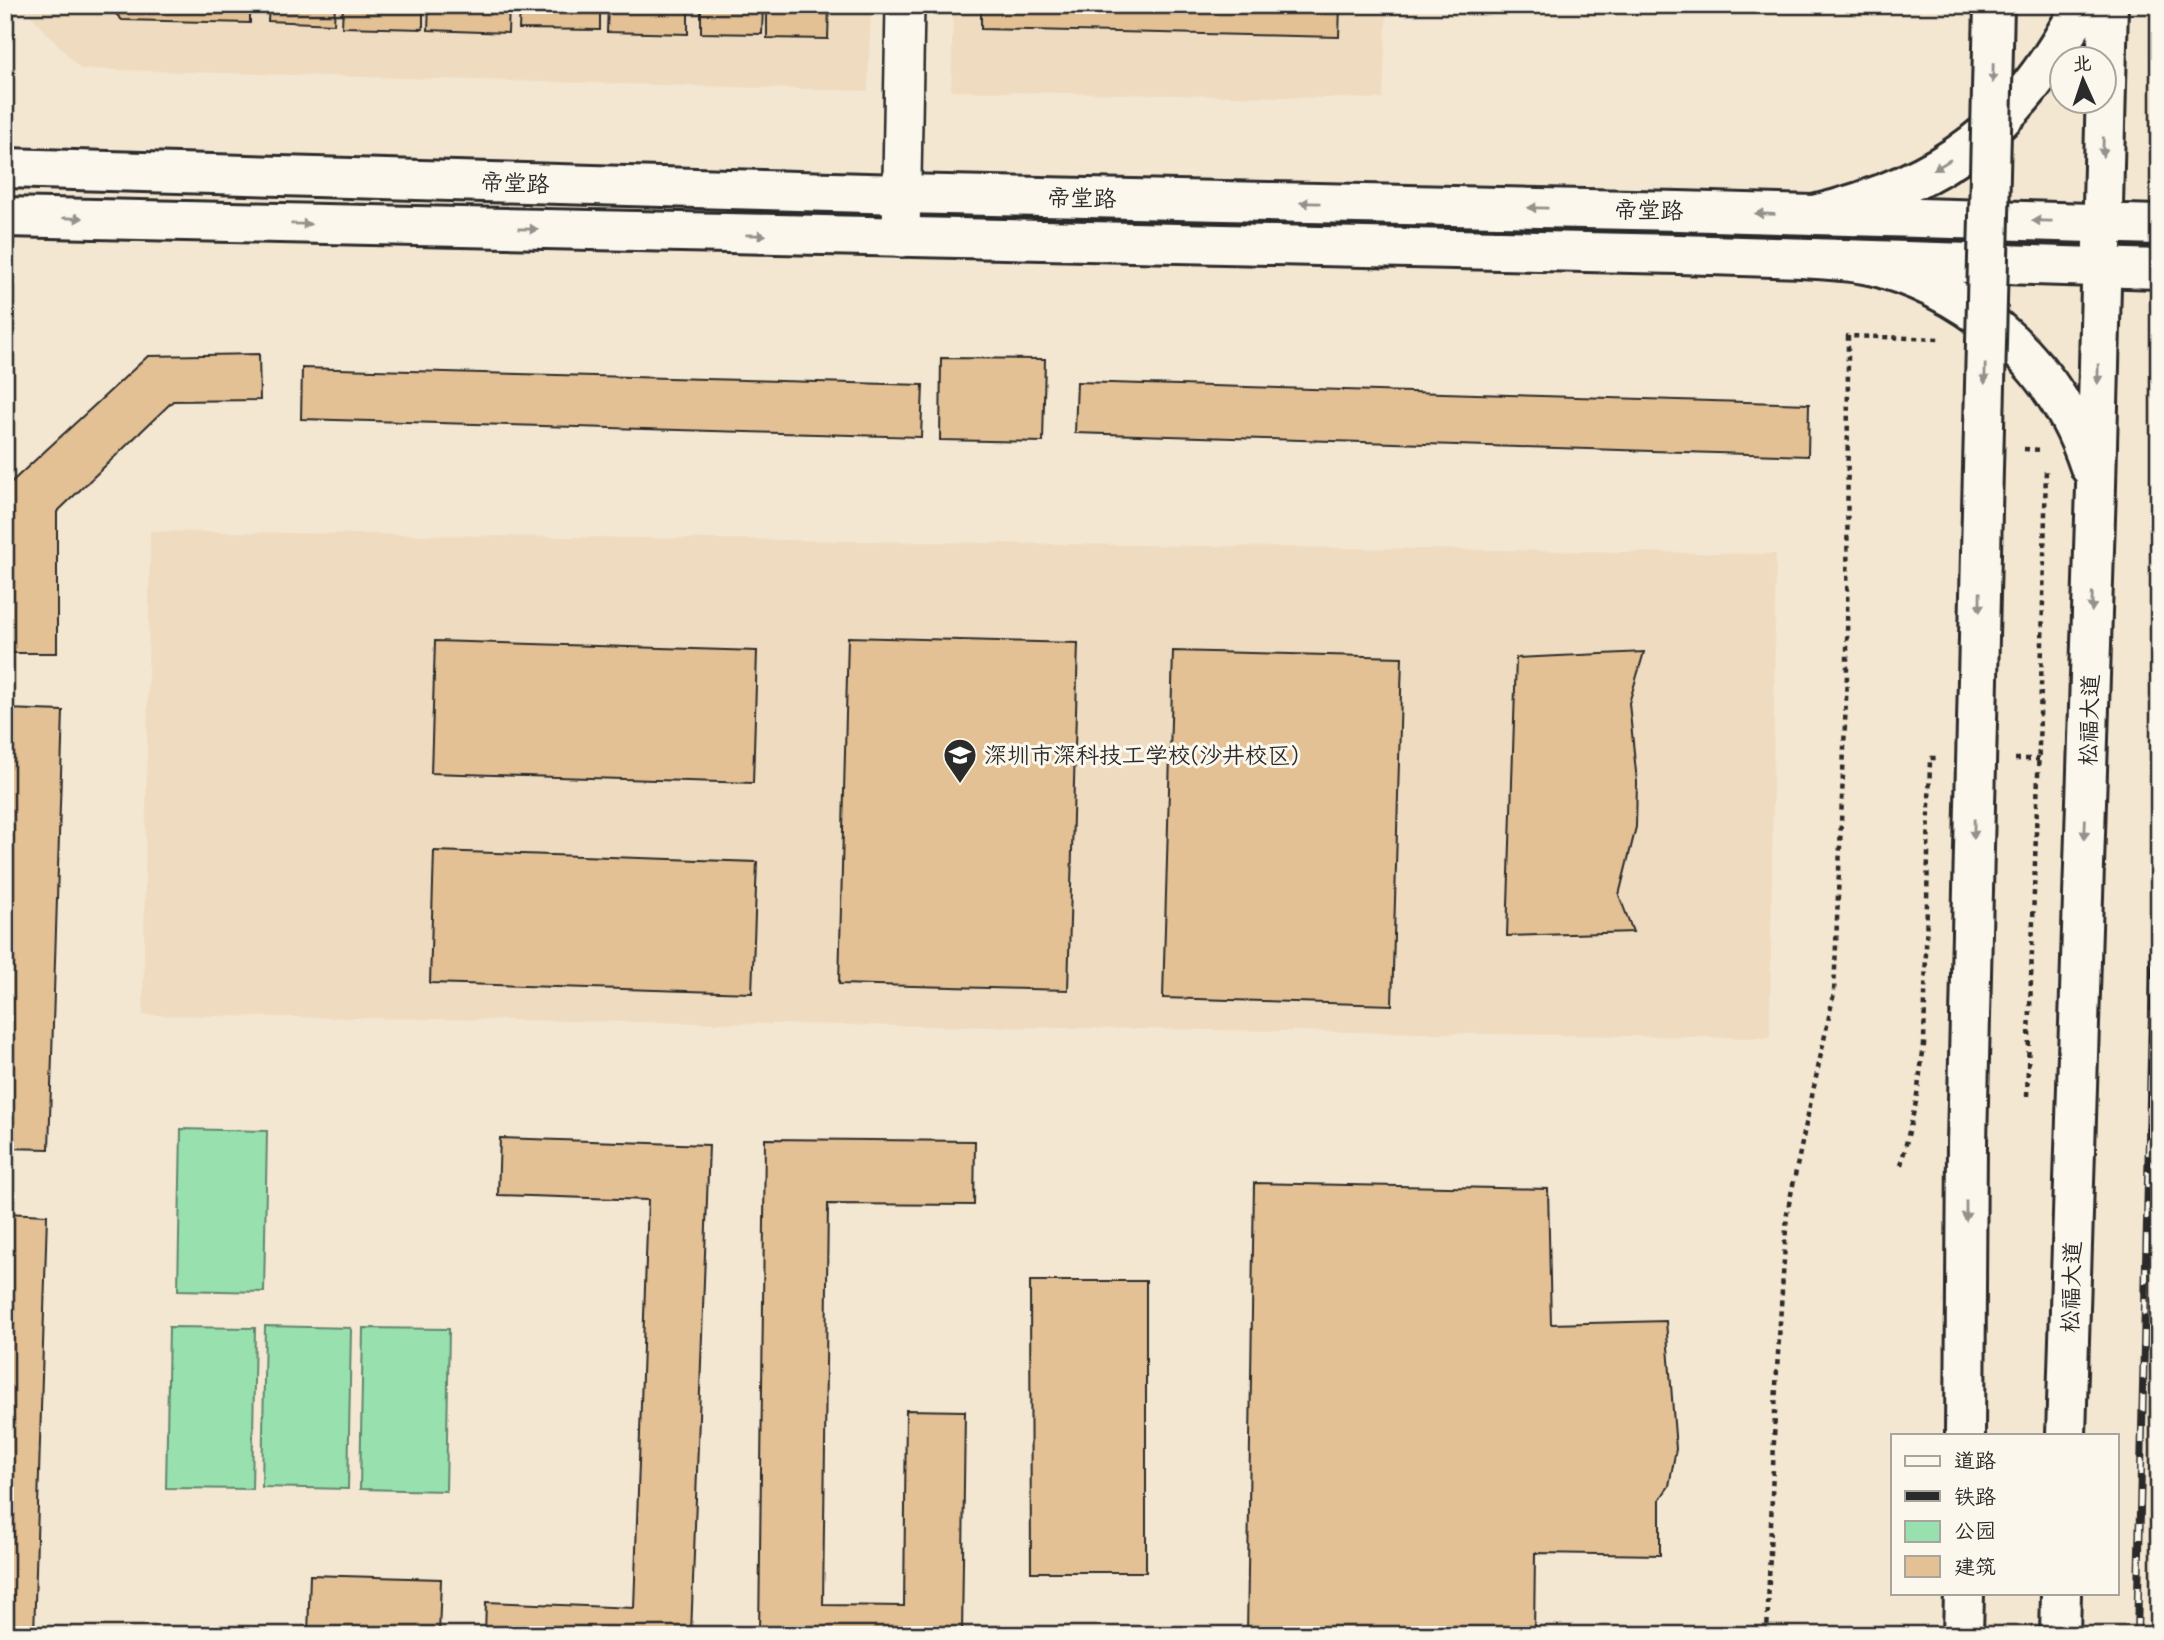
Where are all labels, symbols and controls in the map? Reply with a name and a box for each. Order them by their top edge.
north arrow [2048,46,2118,116]
text: 北 [2072,50,2092,76]
one-way arrow [1987,63,1998,85]
one-way arrow [2098,136,2109,158]
one-way arrow [1933,159,1952,172]
street label: 帝堂路 [480,166,550,198]
street label: 帝堂路 [1047,181,1117,213]
street label: 帝堂路 [1614,193,1684,225]
one-way arrow [1299,197,1321,209]
one-way arrow [1526,202,1548,214]
one-way arrow [1754,208,1776,219]
one-way arrow [63,212,85,224]
one-way arrow [2030,216,2052,227]
one-way arrow [290,218,312,229]
one-way arrow [518,223,540,235]
one-way arrow [745,229,767,240]
one-way arrow [1980,364,1991,386]
one-way arrow [2092,364,2104,386]
one-way arrow [1974,591,1986,613]
one-way arrow [2087,591,2098,613]
street label: 松福大道 [2071,673,2105,766]
school or university icon: 深圳市深科技工学校(沙井校区) [941,736,979,785]
place label: 深圳市深科技工学校(沙井校区) [984,739,1299,769]
one-way arrow [2080,818,2091,840]
one-way arrow [1969,819,1980,841]
one-way arrow [1960,1200,1972,1222]
street label: 松福大道 [2053,1240,2087,1333]
legend [1891,1434,2118,1594]
text: 道路 [1954,1446,1996,1473]
text: 铁路 [1954,1482,1996,1509]
text: 公园 [1954,1516,1996,1543]
text: 建筑 [1954,1552,1996,1579]

